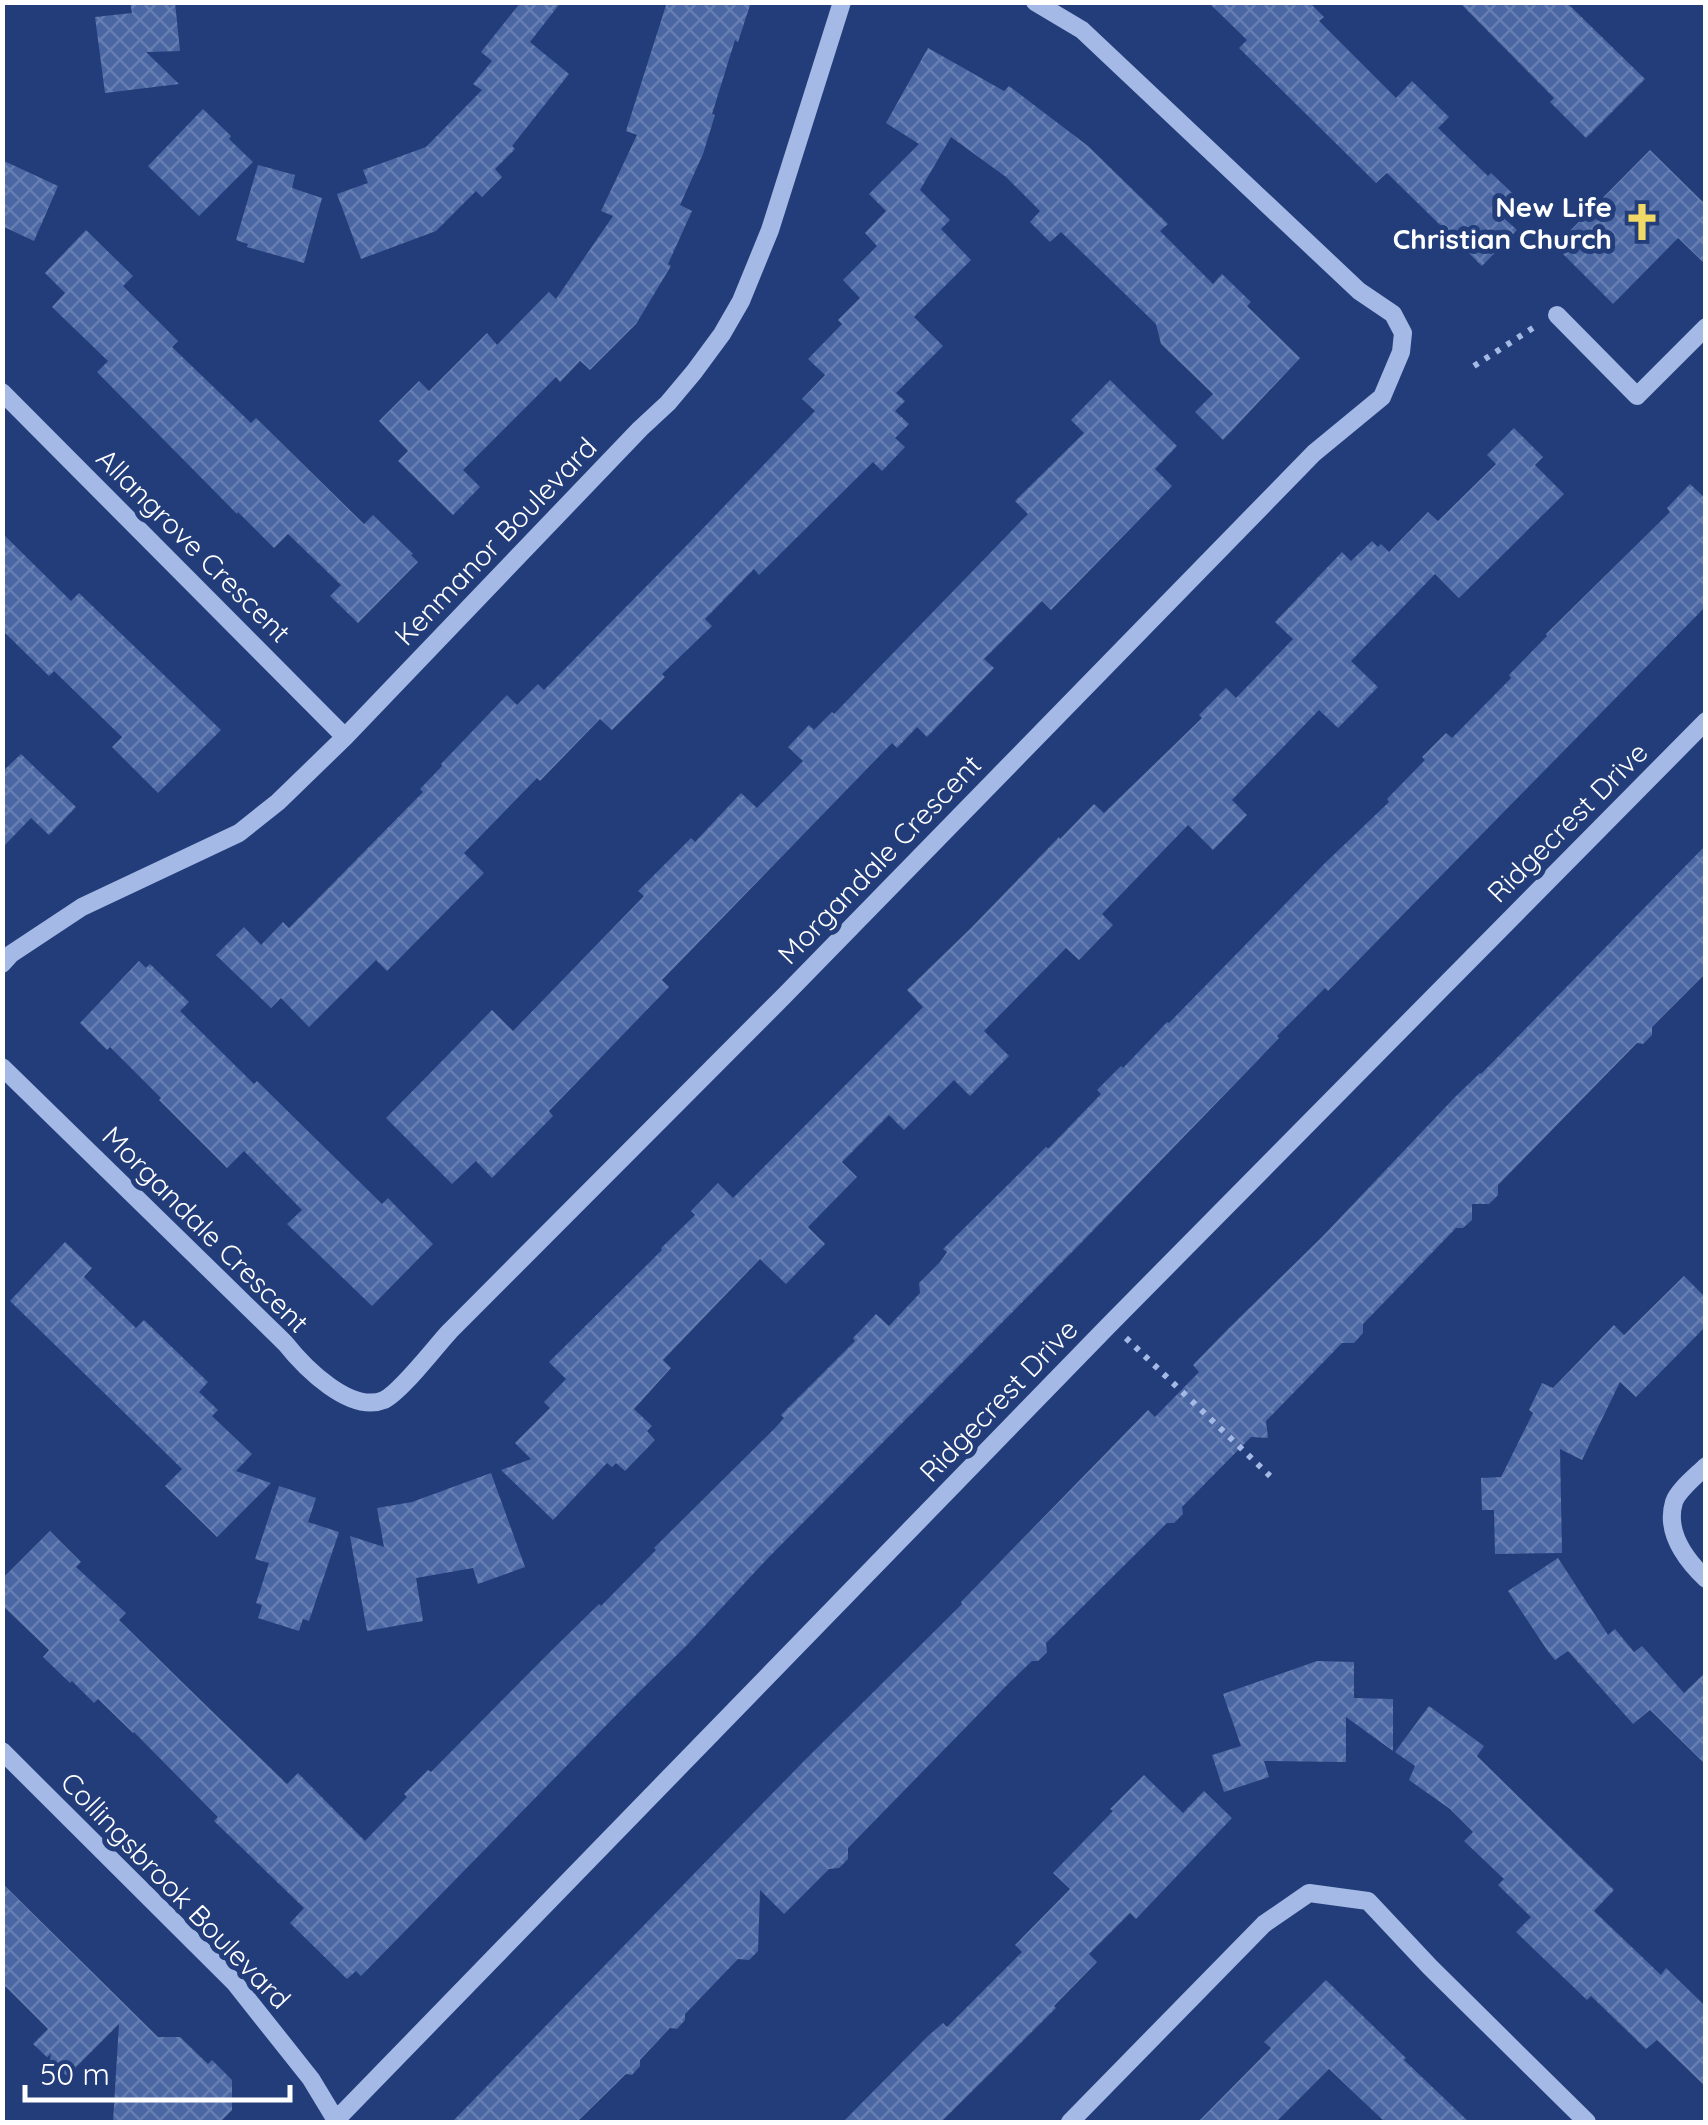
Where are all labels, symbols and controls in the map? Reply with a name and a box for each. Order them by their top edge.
place label: New Life Christian Church [1393,189,1612,256]
church icon: New Life Christian Church [1621,201,1663,243]
street label: Kenmanor Boulevard [387,430,603,652]
street label: Allangrove Crescent [90,441,298,649]
street label: Ridgecrest Drive [1479,734,1655,910]
street label: Morgandale Crescent [770,747,988,971]
street label: Morgandale Crescent [95,1118,317,1340]
street label: Ridgecrest Drive [912,1311,1084,1489]
street label: Collingsbrook Boulevard [54,1764,298,2016]
scale bar [25,2040,290,2102]
text: 50 m [40,2055,110,2093]

